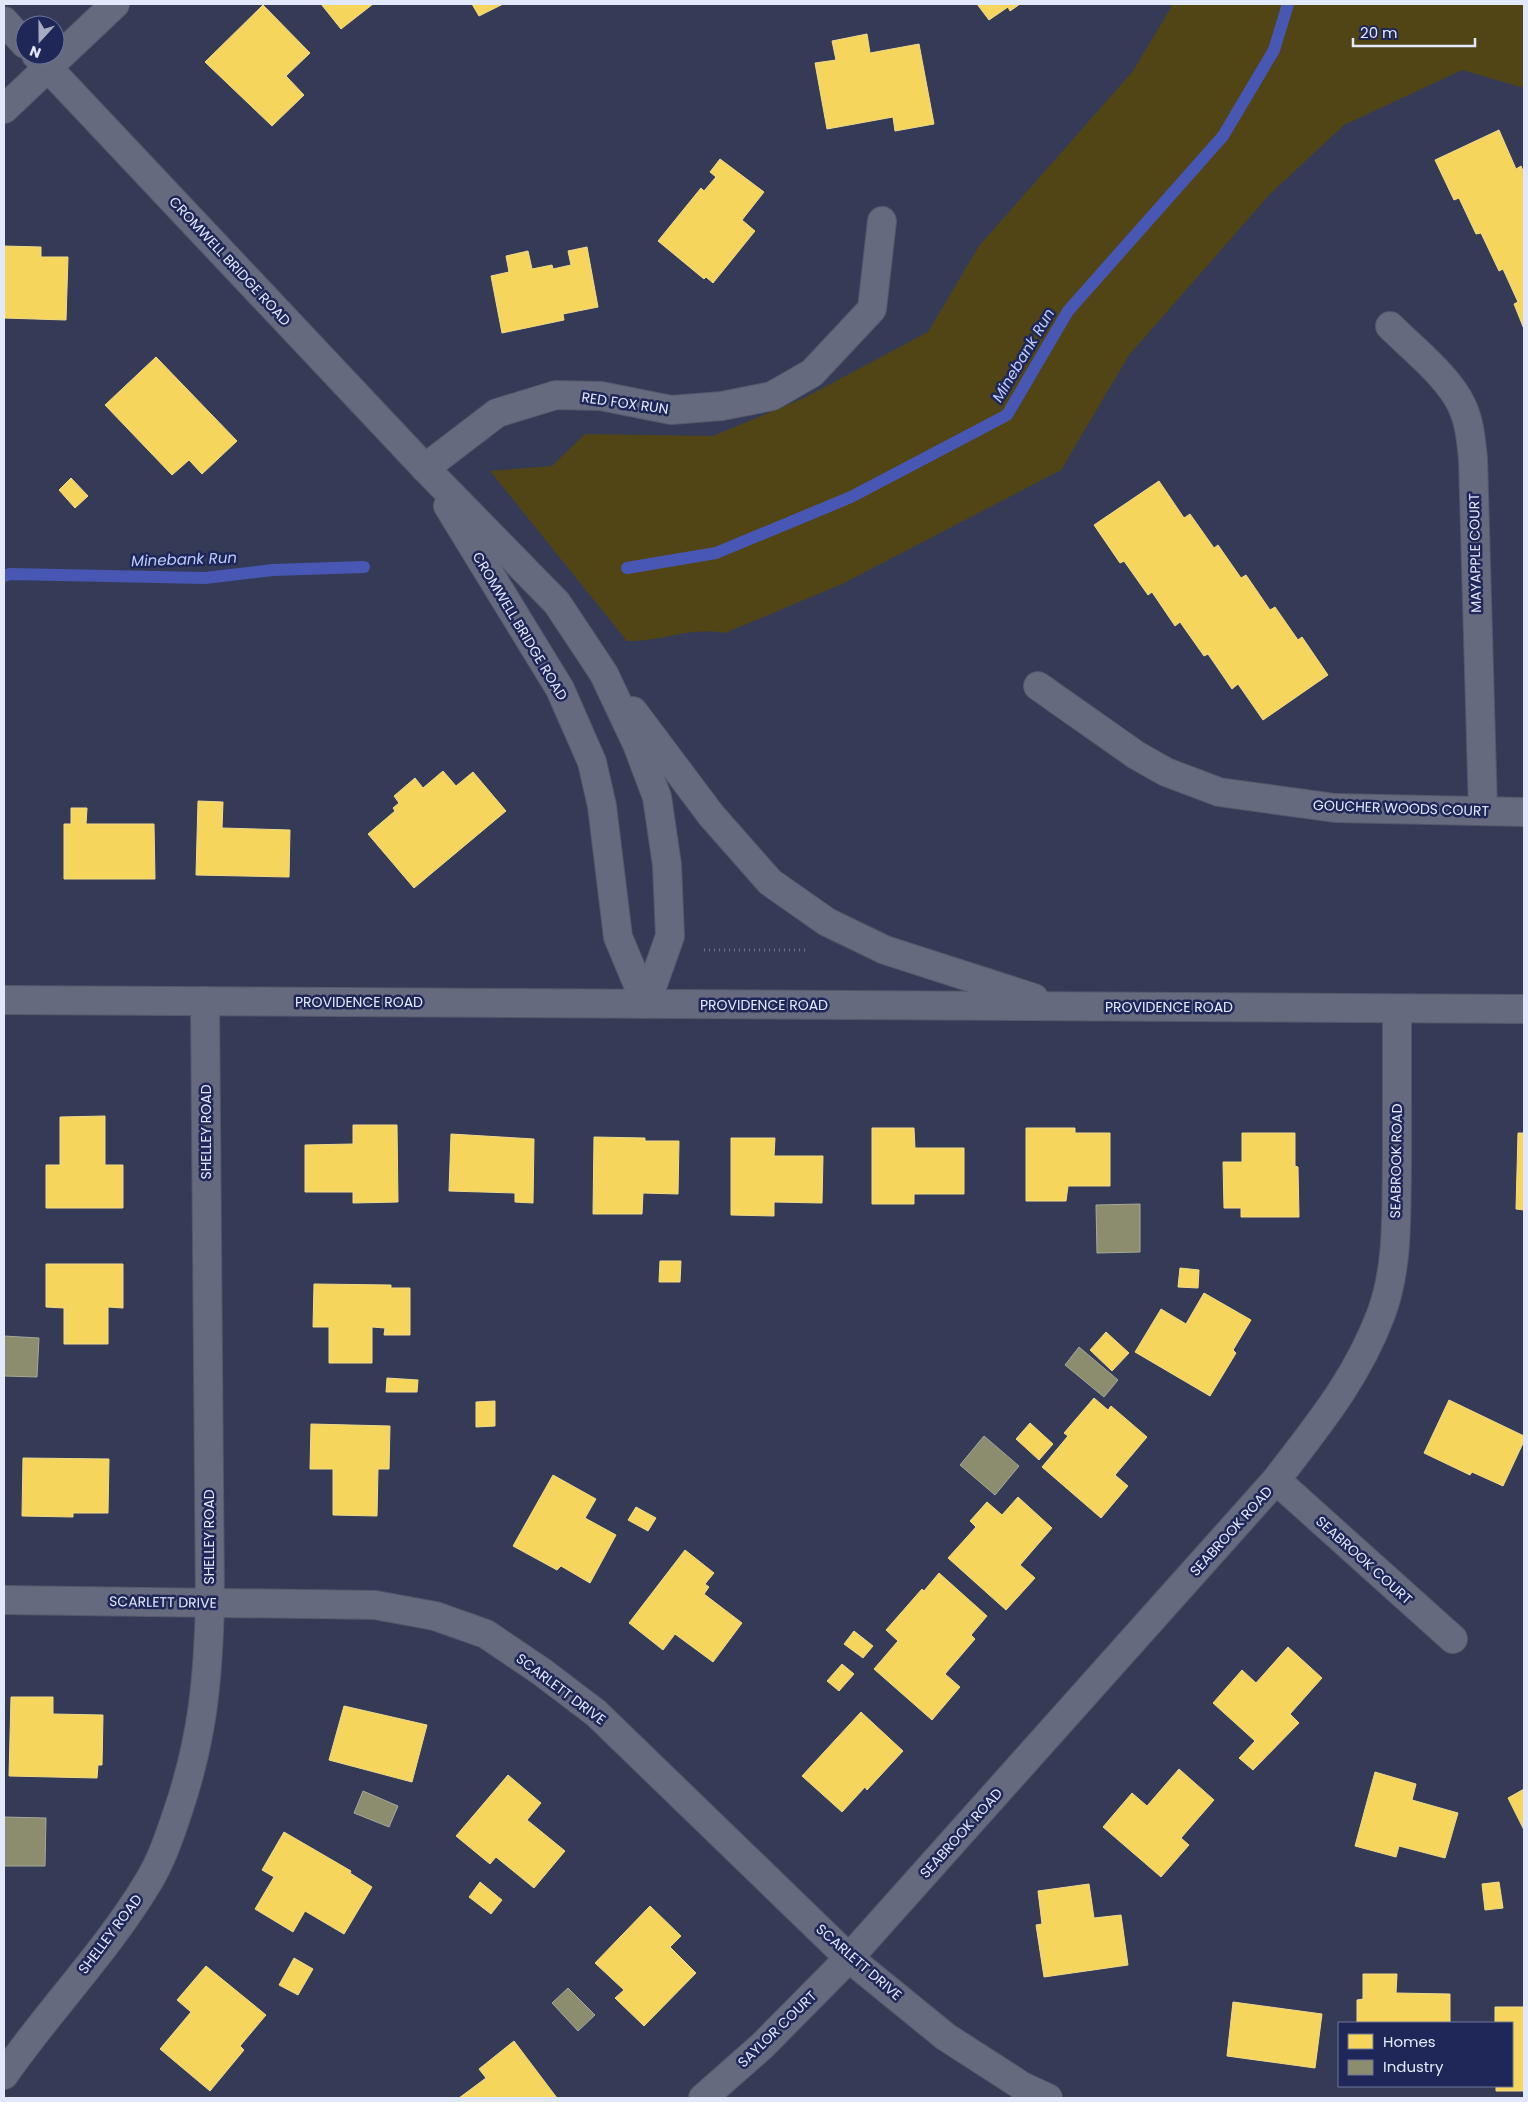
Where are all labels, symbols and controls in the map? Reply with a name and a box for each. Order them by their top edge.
north arrow [15,15,65,65]
scale bar [1353,15,1476,47]
text: 20 m [1360,22,1398,43]
text: N [27,41,44,63]
street label: CROMWELL BRIDGE ROAD [165,192,295,330]
water label: Minebank Run [987,304,1059,406]
street label: RED FOX RUN [580,387,670,419]
street label: MAYAPPLE COURT [1464,493,1486,613]
water label: Minebank Run [131,547,237,571]
street label: CROMWELL BRIDGE ROAD [468,548,572,704]
street label: GOUCHER WOODS COURT [1313,795,1490,821]
street label: PROVIDENCE ROAD [295,992,423,1012]
street label: PROVIDENCE ROAD [700,995,828,1015]
street label: PROVIDENCE ROAD [1105,997,1233,1017]
street label: SHELLEY ROAD [196,1084,216,1180]
street label: SEABROOK ROAD [1385,1103,1407,1219]
street label: SEABROOK ROAD [1185,1482,1277,1580]
street label: SHELLEY ROAD [199,1489,219,1585]
street label: SEABROOK COURT [1311,1511,1417,1609]
street label: SCARLETT DRIVE [109,1591,217,1613]
street label: SCARLETT DRIVE [512,1649,610,1729]
street label: SEABROOK ROAD [915,1784,1007,1882]
street label: SHELLEY ROAD [73,1890,147,1978]
street label: SCARLETT DRIVE [812,1919,906,2005]
street label: SAYLOR COURT [733,1986,821,2072]
legend [1338,2022,1513,2087]
text: Homes [1383,2031,1436,2052]
text: Industry [1383,2056,1444,2077]

